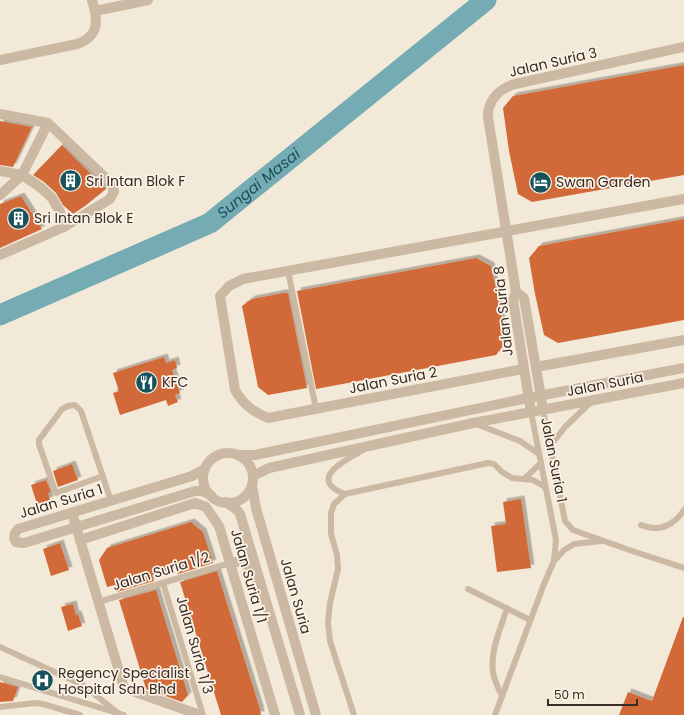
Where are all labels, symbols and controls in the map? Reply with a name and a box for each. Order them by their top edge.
street label: Jalan Suria 3 [507,42,599,82]
water label: Sungai Masai [213,143,305,223]
building icon: Sri Intan Blok F [58,168,84,194]
hotel icon: Swan Garden [528,169,554,195]
place label: Sri Intan Blok F [86,171,185,191]
place label: Swan Garden [556,172,651,192]
building icon: Sri Intan Blok E [5,205,31,231]
place label: Sri Intan Blok E [34,208,133,228]
street label: Jalan Suria 8 [488,265,518,357]
street label: Jalan Suria 2 [347,362,439,398]
street label: Jalan Suria [565,367,645,401]
restaurant icon: KFC [133,369,159,395]
place label: KFC [162,372,188,392]
street label: Jalan Suria 1 [536,416,572,504]
street label: Jalan Suria 1 [17,479,105,523]
street label: Jalan Suria 1/1 [226,527,272,625]
street label: Jalan Suria 1/2 [110,547,212,595]
street label: Jalan Suria [276,556,316,636]
street label: Jalan Suria 1/3 [171,594,219,696]
place label: Regency Specialist Hospital Sdn Bhd [58,663,189,699]
hospital icon: Regency Specialist Hospital Sdn Bhd [29,668,55,694]
scale bar [548,681,637,707]
text: 50 m [554,686,585,703]

